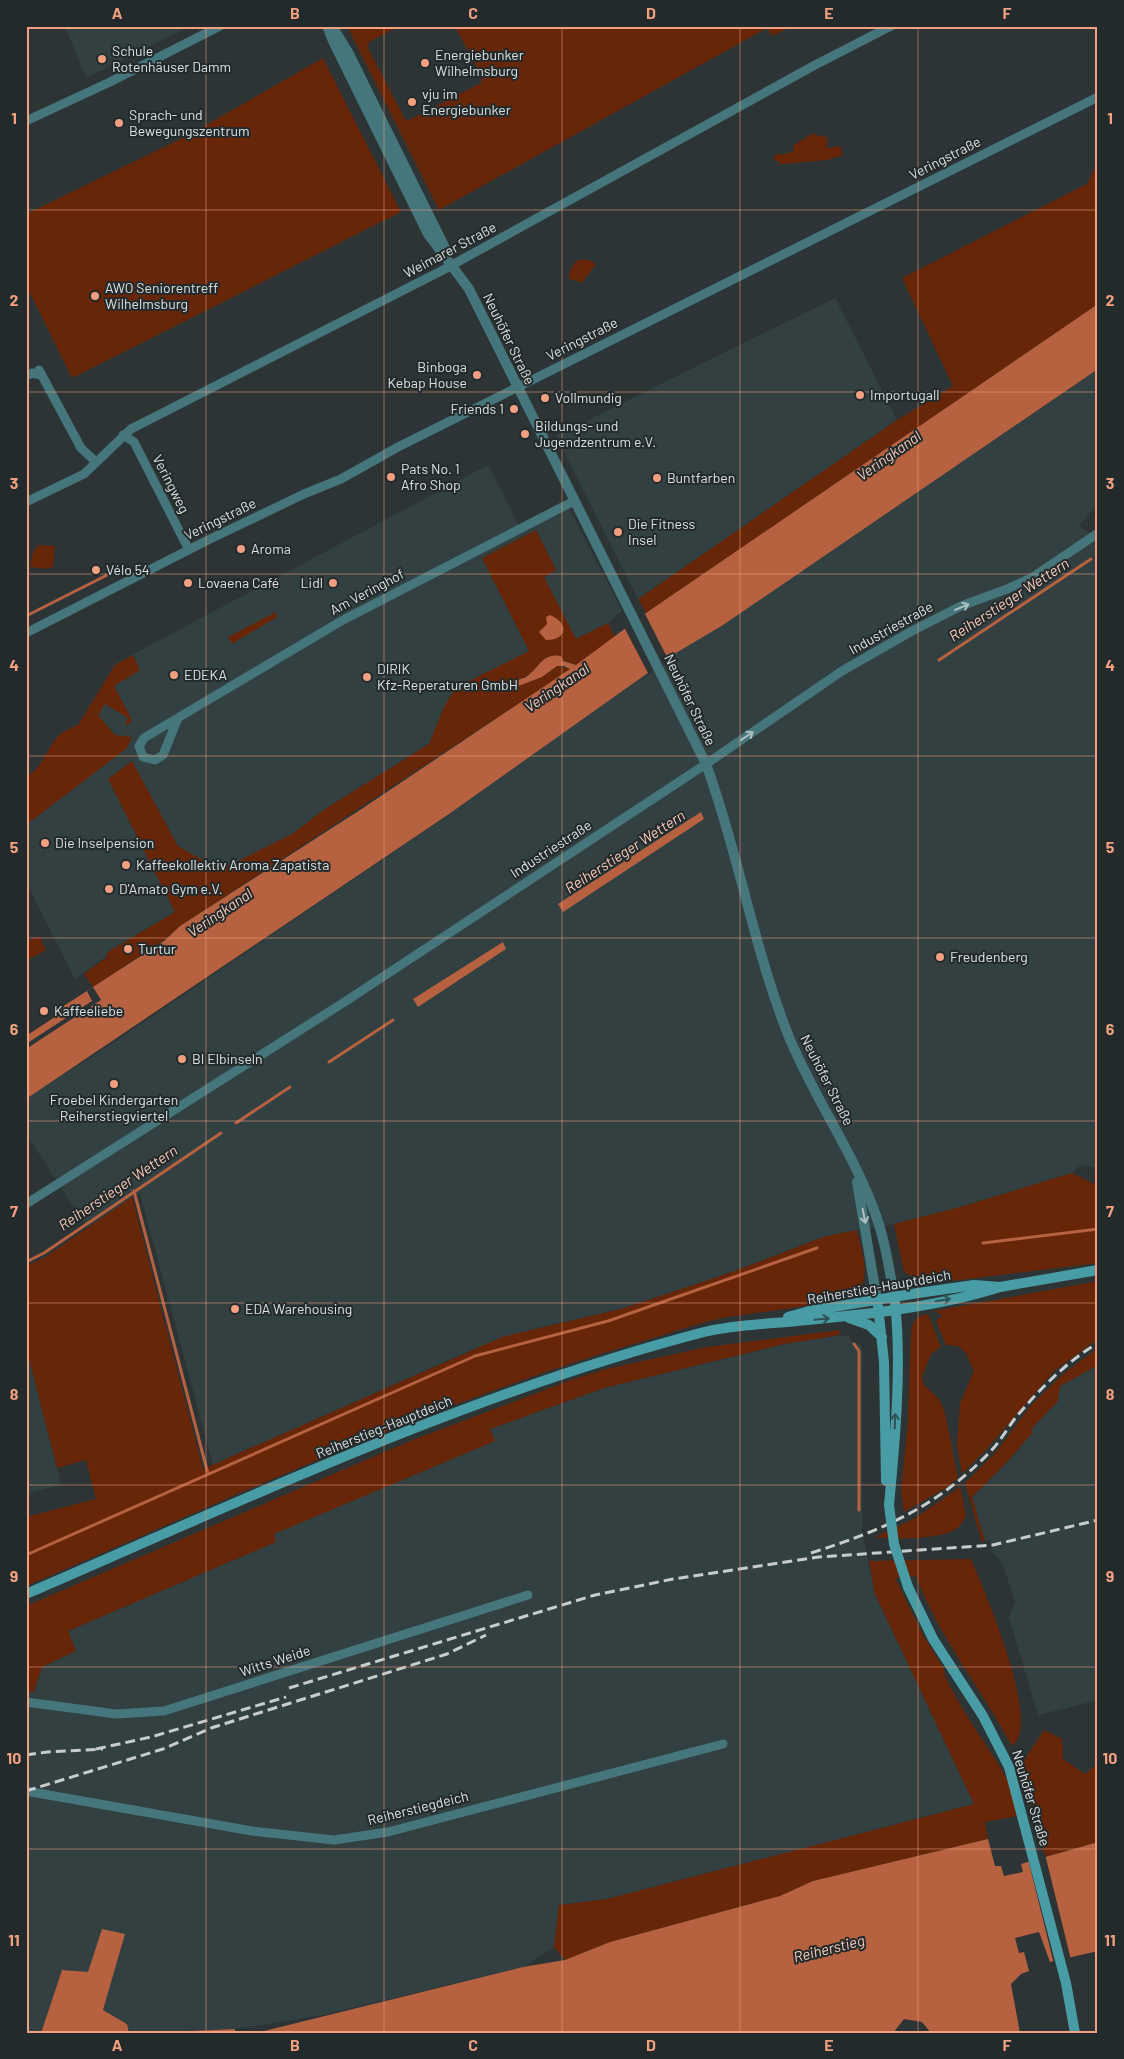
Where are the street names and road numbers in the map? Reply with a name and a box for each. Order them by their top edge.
street label: Veringstraße [906,132,983,183]
street label: Weimarer Straße [401,218,499,281]
street label: Neuhöfer Straße [480,290,539,387]
street label: Veringstraße [543,313,620,364]
street label: Veringweg [149,452,193,516]
street label: Veringstraße [181,494,259,543]
street label: Am Veringhof [327,565,407,618]
street label: Industriestraße [846,598,936,658]
street label: Neuhöfer Straße [661,651,720,748]
street label: Industriestraße [507,816,594,881]
street label: Neuhöfer Straße [797,1031,858,1128]
street label: Reiherstieg-Hauptdeich [806,1266,952,1307]
street label: Reiherstieg-Hauptdeich [313,1391,454,1462]
street label: Witts Weide [237,1641,312,1680]
street label: Neuhöfer Straße [1009,1748,1054,1848]
street label: Reiherstiegdeich [366,1787,470,1828]

